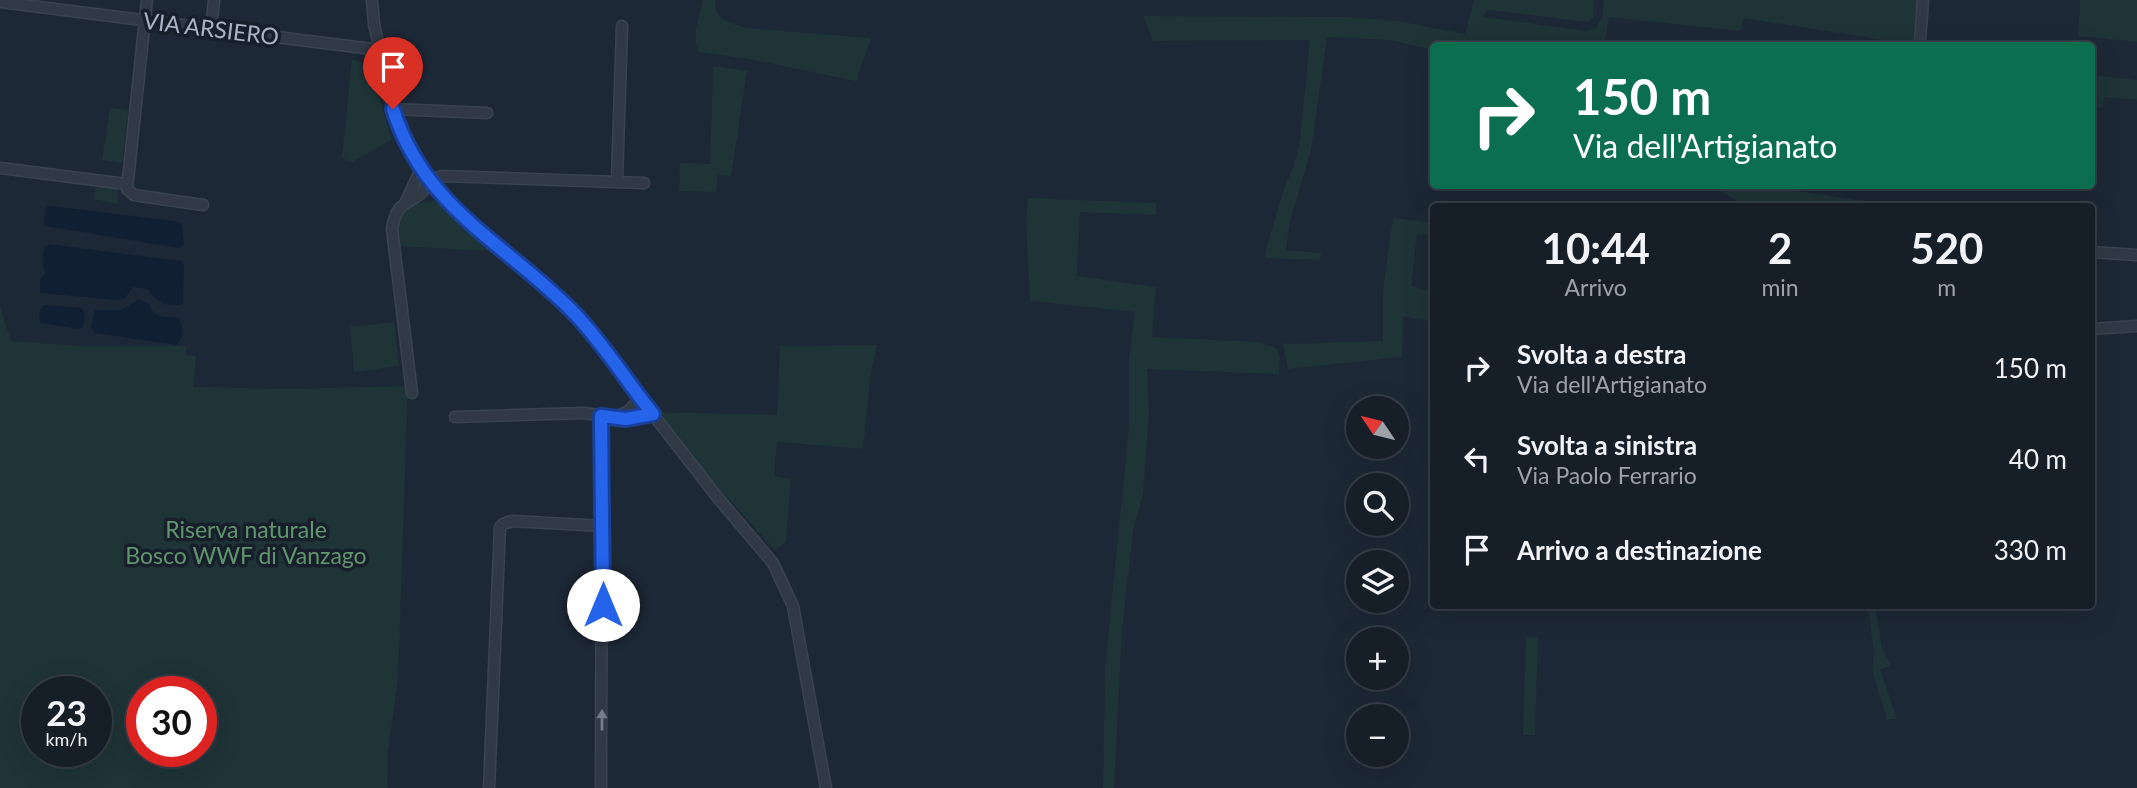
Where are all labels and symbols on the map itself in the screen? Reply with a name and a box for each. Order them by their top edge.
street label: VIA ARSIERO [142,6,281,50]
pin [363,37,423,109]
north arrow [1346,396,1409,458]
park label: Riserva naturale Bosco WWF di Vanzago [125,515,367,569]
position arrow [566,568,640,642]
speed limit sign: 30 [126,676,217,767]
one-way arrow [596,709,608,731]

